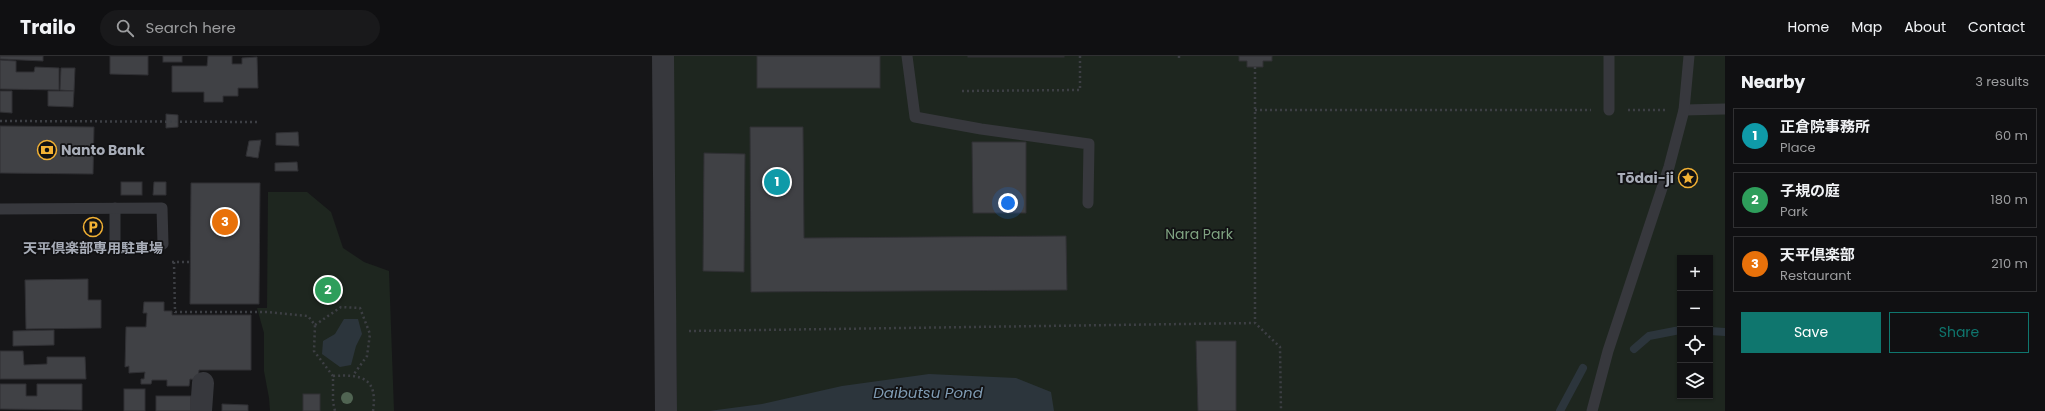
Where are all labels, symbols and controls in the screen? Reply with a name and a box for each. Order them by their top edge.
search box [100,10,380,46]
text: Trailo [20,14,76,41]
icon: search [114,17,136,39]
text: Search here [146,17,236,38]
text: Home [1787,17,1829,37]
text: Map [1851,17,1882,37]
text: About [1904,17,1946,37]
text: Contact [1968,17,2025,37]
text: Nearby [1741,70,1805,94]
text: 3 results [1975,72,2029,91]
text: 正倉院事務所 [1780,116,1870,137]
text: 1 [1753,126,1757,145]
text: 60 m [1995,126,2028,145]
text: Place [1780,138,1815,157]
bank icon: Nanto Bank [36,139,58,161]
place label: Nanto Bank [61,140,145,160]
pin: 1 [764,167,790,197]
place icon: Tōdai-ji [1677,167,1699,189]
place label: Tōdai-ji [1617,168,1674,188]
text: 子規の庭 [1780,180,1840,201]
text: 2 [1751,190,1759,209]
text: 180 m [1991,190,2028,209]
your location [998,193,1018,213]
text: Park [1780,202,1808,221]
pin: 3 [212,207,238,237]
parking icon: 天平倶楽部専用駐車場 [82,216,104,238]
park label: Nara Park [1165,224,1234,244]
place label: 天平倶楽部専用駐車場 [23,238,163,258]
text: 天平倶楽部 [1780,244,1855,265]
text: 3 [1751,254,1759,273]
text: 210 m [1991,254,2028,273]
map controls [1677,255,1713,399]
button: + [1677,255,1713,291]
text: Restaurant [1780,266,1851,285]
pin: 2 [315,275,341,305]
button: − [1677,291,1713,327]
button: Save [1741,312,1881,353]
button: Share [1889,312,2029,353]
button: locate [1677,327,1713,363]
button: layers [1677,363,1713,399]
water label: Daibutsu Pond [873,382,984,403]

